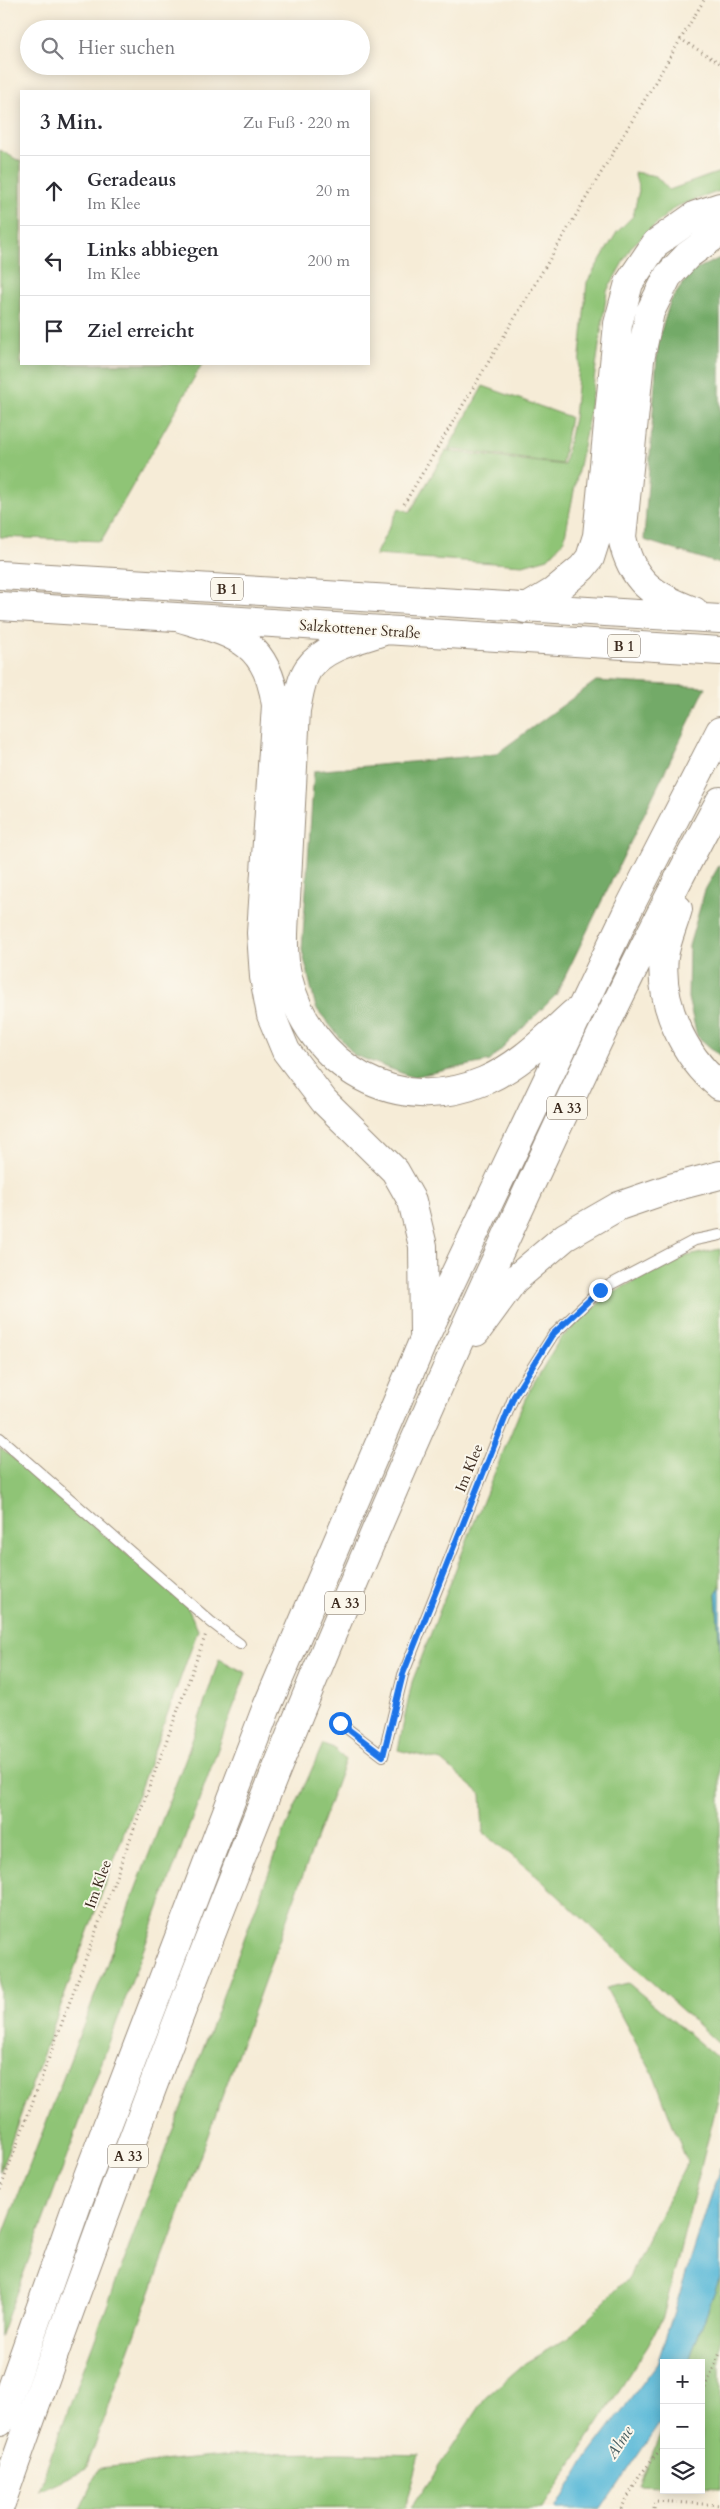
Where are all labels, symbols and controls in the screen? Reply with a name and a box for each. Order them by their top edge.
search box [20,20,370,75]
icon: search [38,34,66,62]
text: Hier suchen [78,35,175,61]
text: 3 Min. [40,108,103,137]
text: Zu Fuß · 220 m [243,112,350,134]
text: Geradeaus [87,167,176,193]
icon: ahead [40,177,68,205]
text: 20 m [316,180,350,202]
text: Im Klee [87,193,141,215]
text: Links abbiegen [87,237,219,263]
icon: left [40,247,68,275]
text: 200 m [308,250,350,272]
text: Im Klee [87,263,141,285]
icon: arrive [40,317,68,345]
text: Ziel erreicht [87,318,194,344]
road number: B 1 [211,578,243,600]
street label: Salzkottener Straße [299,615,422,643]
road number: B 1 [608,634,640,658]
road number: A 33 [547,1096,587,1120]
route end [589,1279,612,1302]
street label: Im Klee [450,1441,488,1495]
road number: A 33 [325,1592,365,1615]
route start [329,1712,352,1735]
street label: Im Klee [80,1857,116,1911]
road number: A 33 [108,2144,148,2168]
map controls [660,2359,705,2494]
button: + [660,2359,705,2404]
button: − [660,2404,705,2449]
water label: Alme [601,2421,639,2464]
button: layers [660,2449,705,2494]

